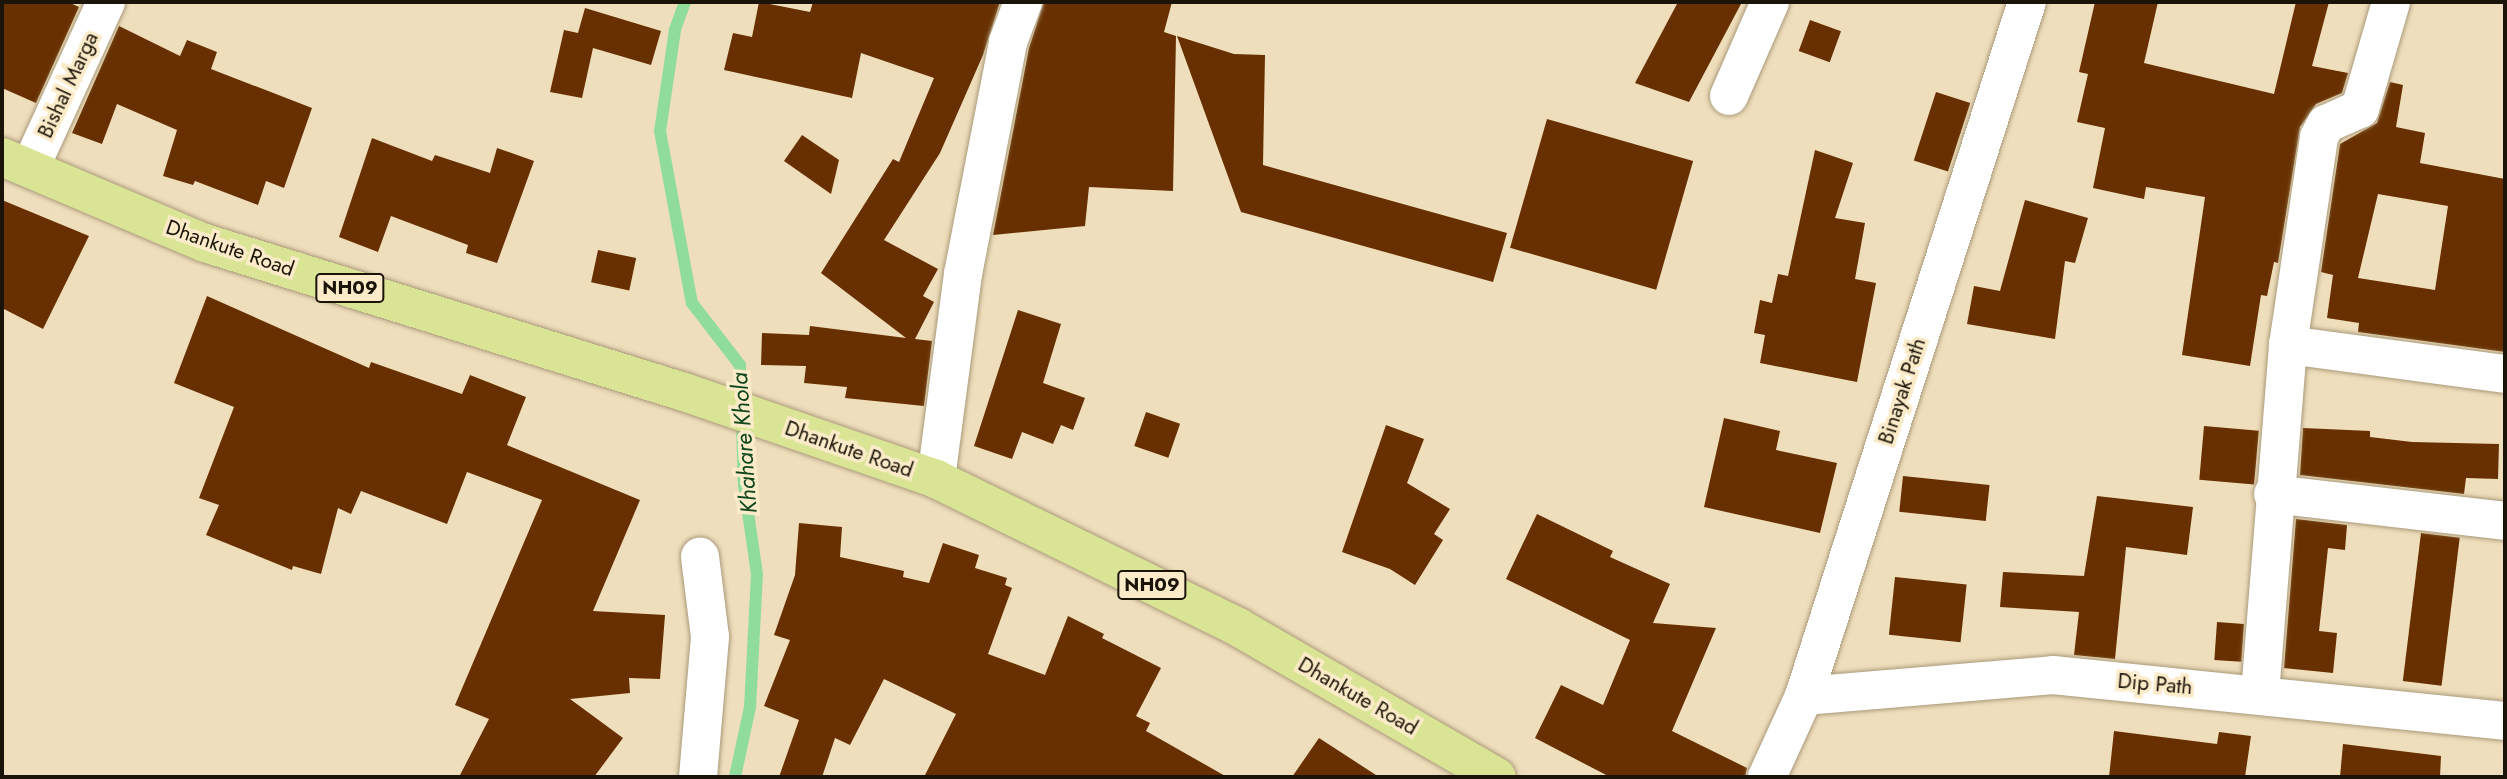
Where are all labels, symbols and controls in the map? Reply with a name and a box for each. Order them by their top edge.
street label: Bishal Marga [32,28,104,142]
street label: Dhankute Road [163,214,297,282]
road number: NH09 [315,272,385,304]
street label: Binayak Path [1873,335,1931,447]
water label: Khahare Khola [725,371,763,515]
street label: Dhankute Road [782,415,916,483]
road number: NH09 [1117,570,1187,600]
street label: Dhankute Road [1294,652,1422,740]
street label: Dip Path [2117,668,2193,700]

